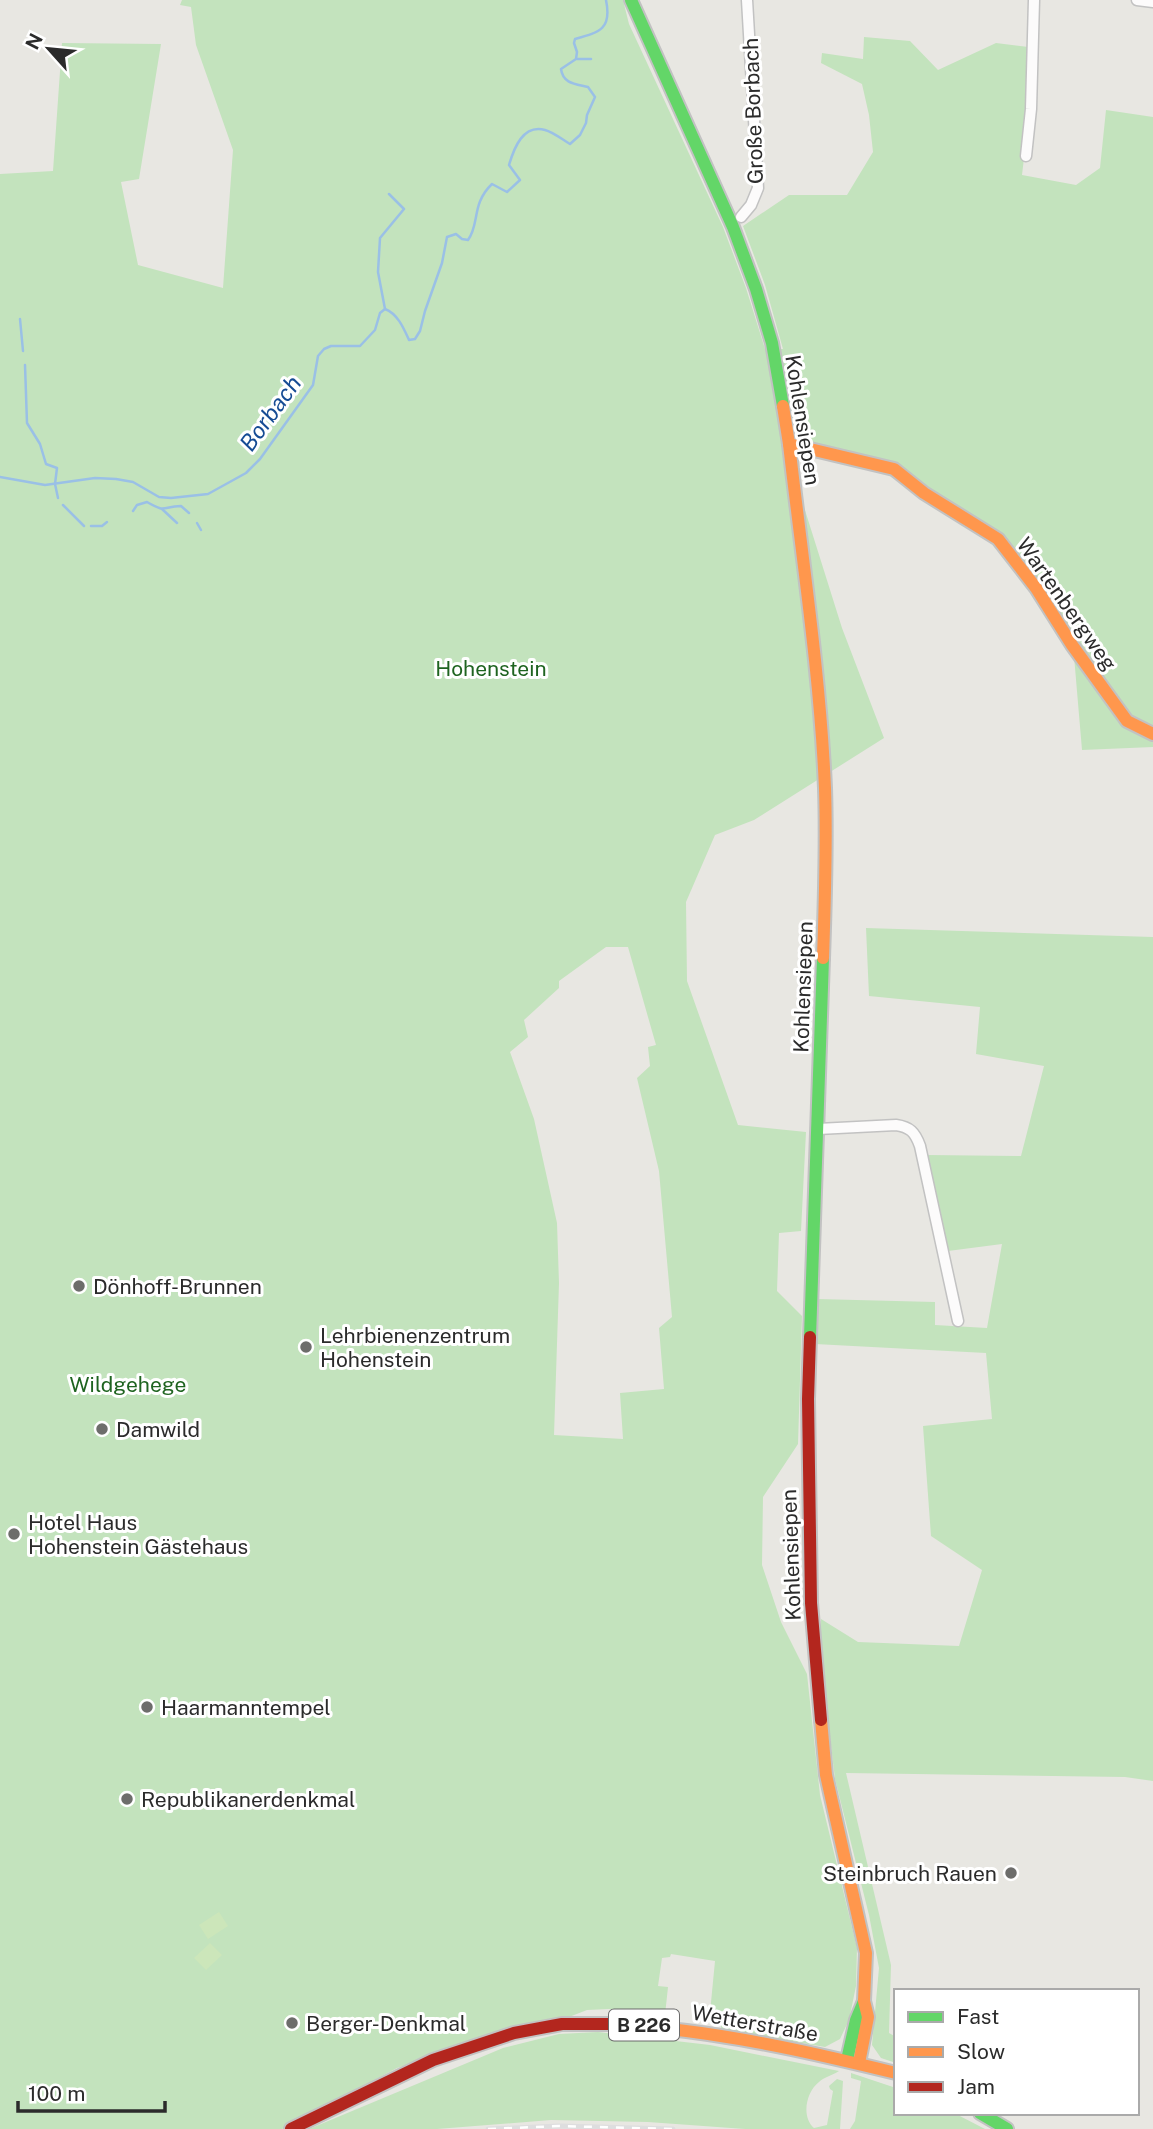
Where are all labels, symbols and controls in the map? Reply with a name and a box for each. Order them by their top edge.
north arrow [14,14,84,84]
text: N [21,30,47,53]
street label: Große Borbach [738,38,768,184]
street label: Kohlensiepen [780,353,826,487]
water label: Borbach [234,370,306,456]
street label: Wartenbergweg [1012,533,1122,675]
park label: Hohenstein [435,656,547,681]
street label: Kohlensiepen [788,921,818,1053]
place label: Dönhoff-Brunnen [93,1274,262,1299]
marker: Dönhoff-Brunnen [71,1278,87,1294]
place label: Lehrbienenzentrum Hohenstein [320,1323,510,1372]
marker: Lehrbienenzentrum Hohenstein [298,1339,314,1355]
park label: Wildgehege [70,1372,186,1397]
place label: Damwild [116,1417,200,1442]
marker: Damwild [94,1421,110,1437]
street label: Kohlensiepen [776,1489,806,1621]
place label: Hotel Haus Hohenstein Gästehaus [28,1510,248,1559]
marker: Hotel Haus Hohenstein Gästehaus [6,1526,22,1542]
place label: Haarmanntempel [161,1695,331,1720]
marker: Haarmanntempel [139,1699,155,1715]
place label: Republikanerdenkmal [141,1787,355,1812]
marker: Republikanerdenkmal [119,1791,135,1807]
place label: Steinbruch Rauen [823,1861,997,1886]
marker: Steinbruch Rauen [1003,1865,1019,1881]
legend [894,1989,1139,2115]
street label: Wetterstraße [690,2000,820,2046]
text: Fast [957,2004,999,2029]
road number: B 226 [609,2010,679,2040]
place label: Berger-Denkmal [306,2011,466,2036]
marker: Berger-Denkmal [284,2015,300,2031]
text: Slow [957,2039,1005,2064]
scale bar [18,2070,164,2114]
text: Jam [957,2074,995,2099]
text: 100 m [28,2081,85,2106]

